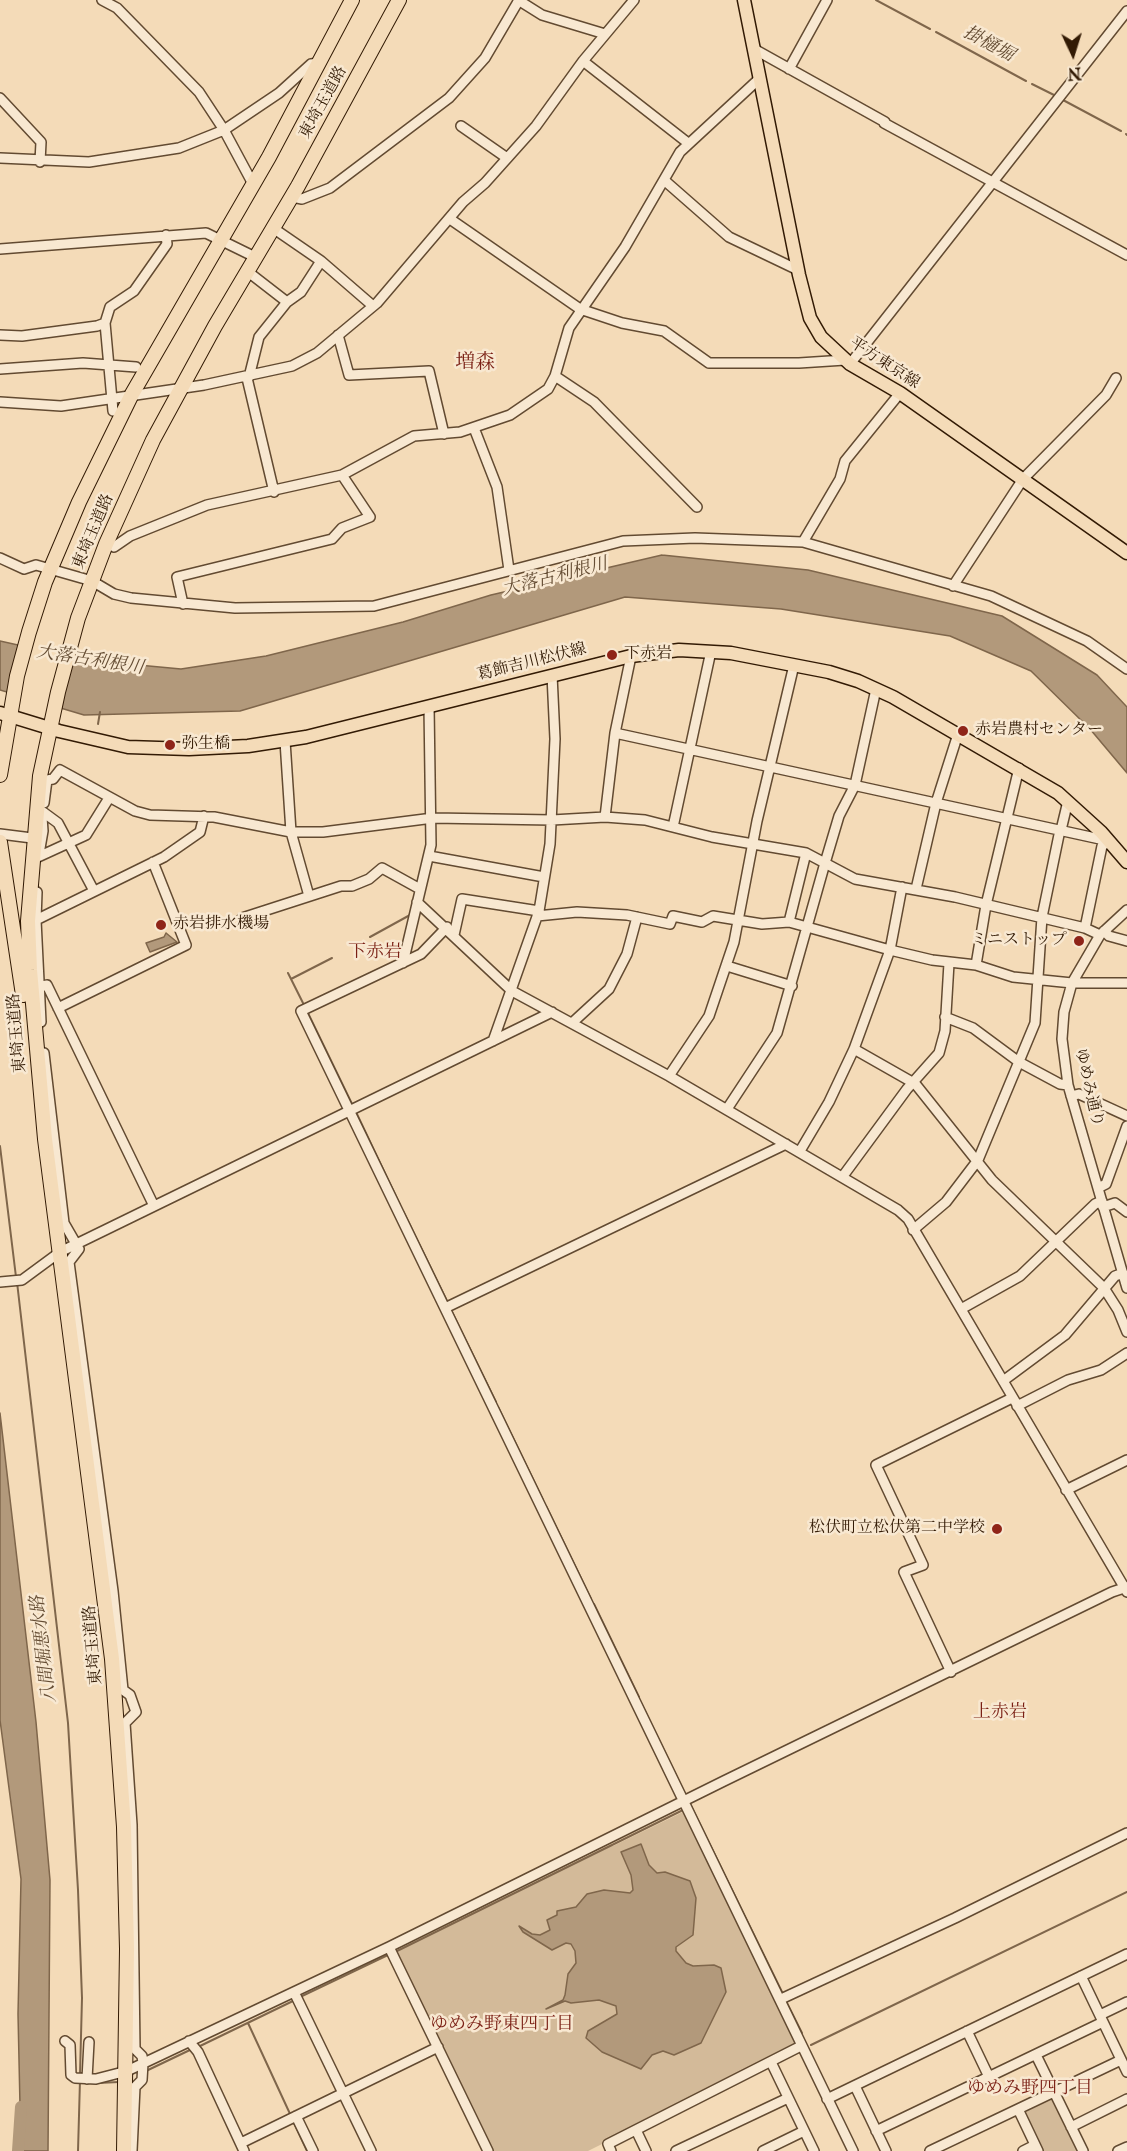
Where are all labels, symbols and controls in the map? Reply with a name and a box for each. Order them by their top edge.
water label: 掛樋堀 [959,23,1017,67]
north arrow [1043,24,1103,84]
text: N [1067,61,1082,82]
street label: 東埼玉道路 [296,63,352,143]
street label: 平方東京線 [845,334,923,394]
district label: 増森 [455,352,495,376]
street label: 東埼玉道路 [70,491,118,573]
water label: 大落古利根川 [500,554,610,602]
street label: 葛飾吉川松伏線 [475,640,589,686]
water label: 大落古利根川 [35,642,145,680]
place label: 下赤岩 [624,645,672,665]
marker: 下赤岩 [605,648,619,662]
place label: 赤岩農村センター [975,721,1103,741]
marker: 赤岩農村センター [956,724,970,738]
place label: 弥生橋 [182,735,230,755]
marker: 弥生橋 [163,738,177,752]
place label: 赤岩排水機場 [173,915,269,935]
marker: 赤岩排水機場 [154,918,168,932]
place label: ミニストップ [971,931,1067,951]
marker: ミニストップ [1072,934,1086,948]
district label: 下赤岩 [348,942,402,964]
street label: 東埼玉道路 [5,992,31,1074]
street label: ゆめみ通り [1070,1047,1106,1129]
place label: 松伏町立松伏第二中学校 [809,1519,985,1539]
marker: 松伏町立松伏第二中学校 [990,1522,1004,1536]
water label: 八間堀悪水路 [28,1594,62,1704]
street label: 東埼玉道路 [81,1604,107,1686]
district label: 上赤岩 [973,1702,1027,1724]
district label: ゆめみ野東四丁目 [430,2014,574,2036]
district label: ゆめみ野四丁目 [967,2078,1093,2100]

